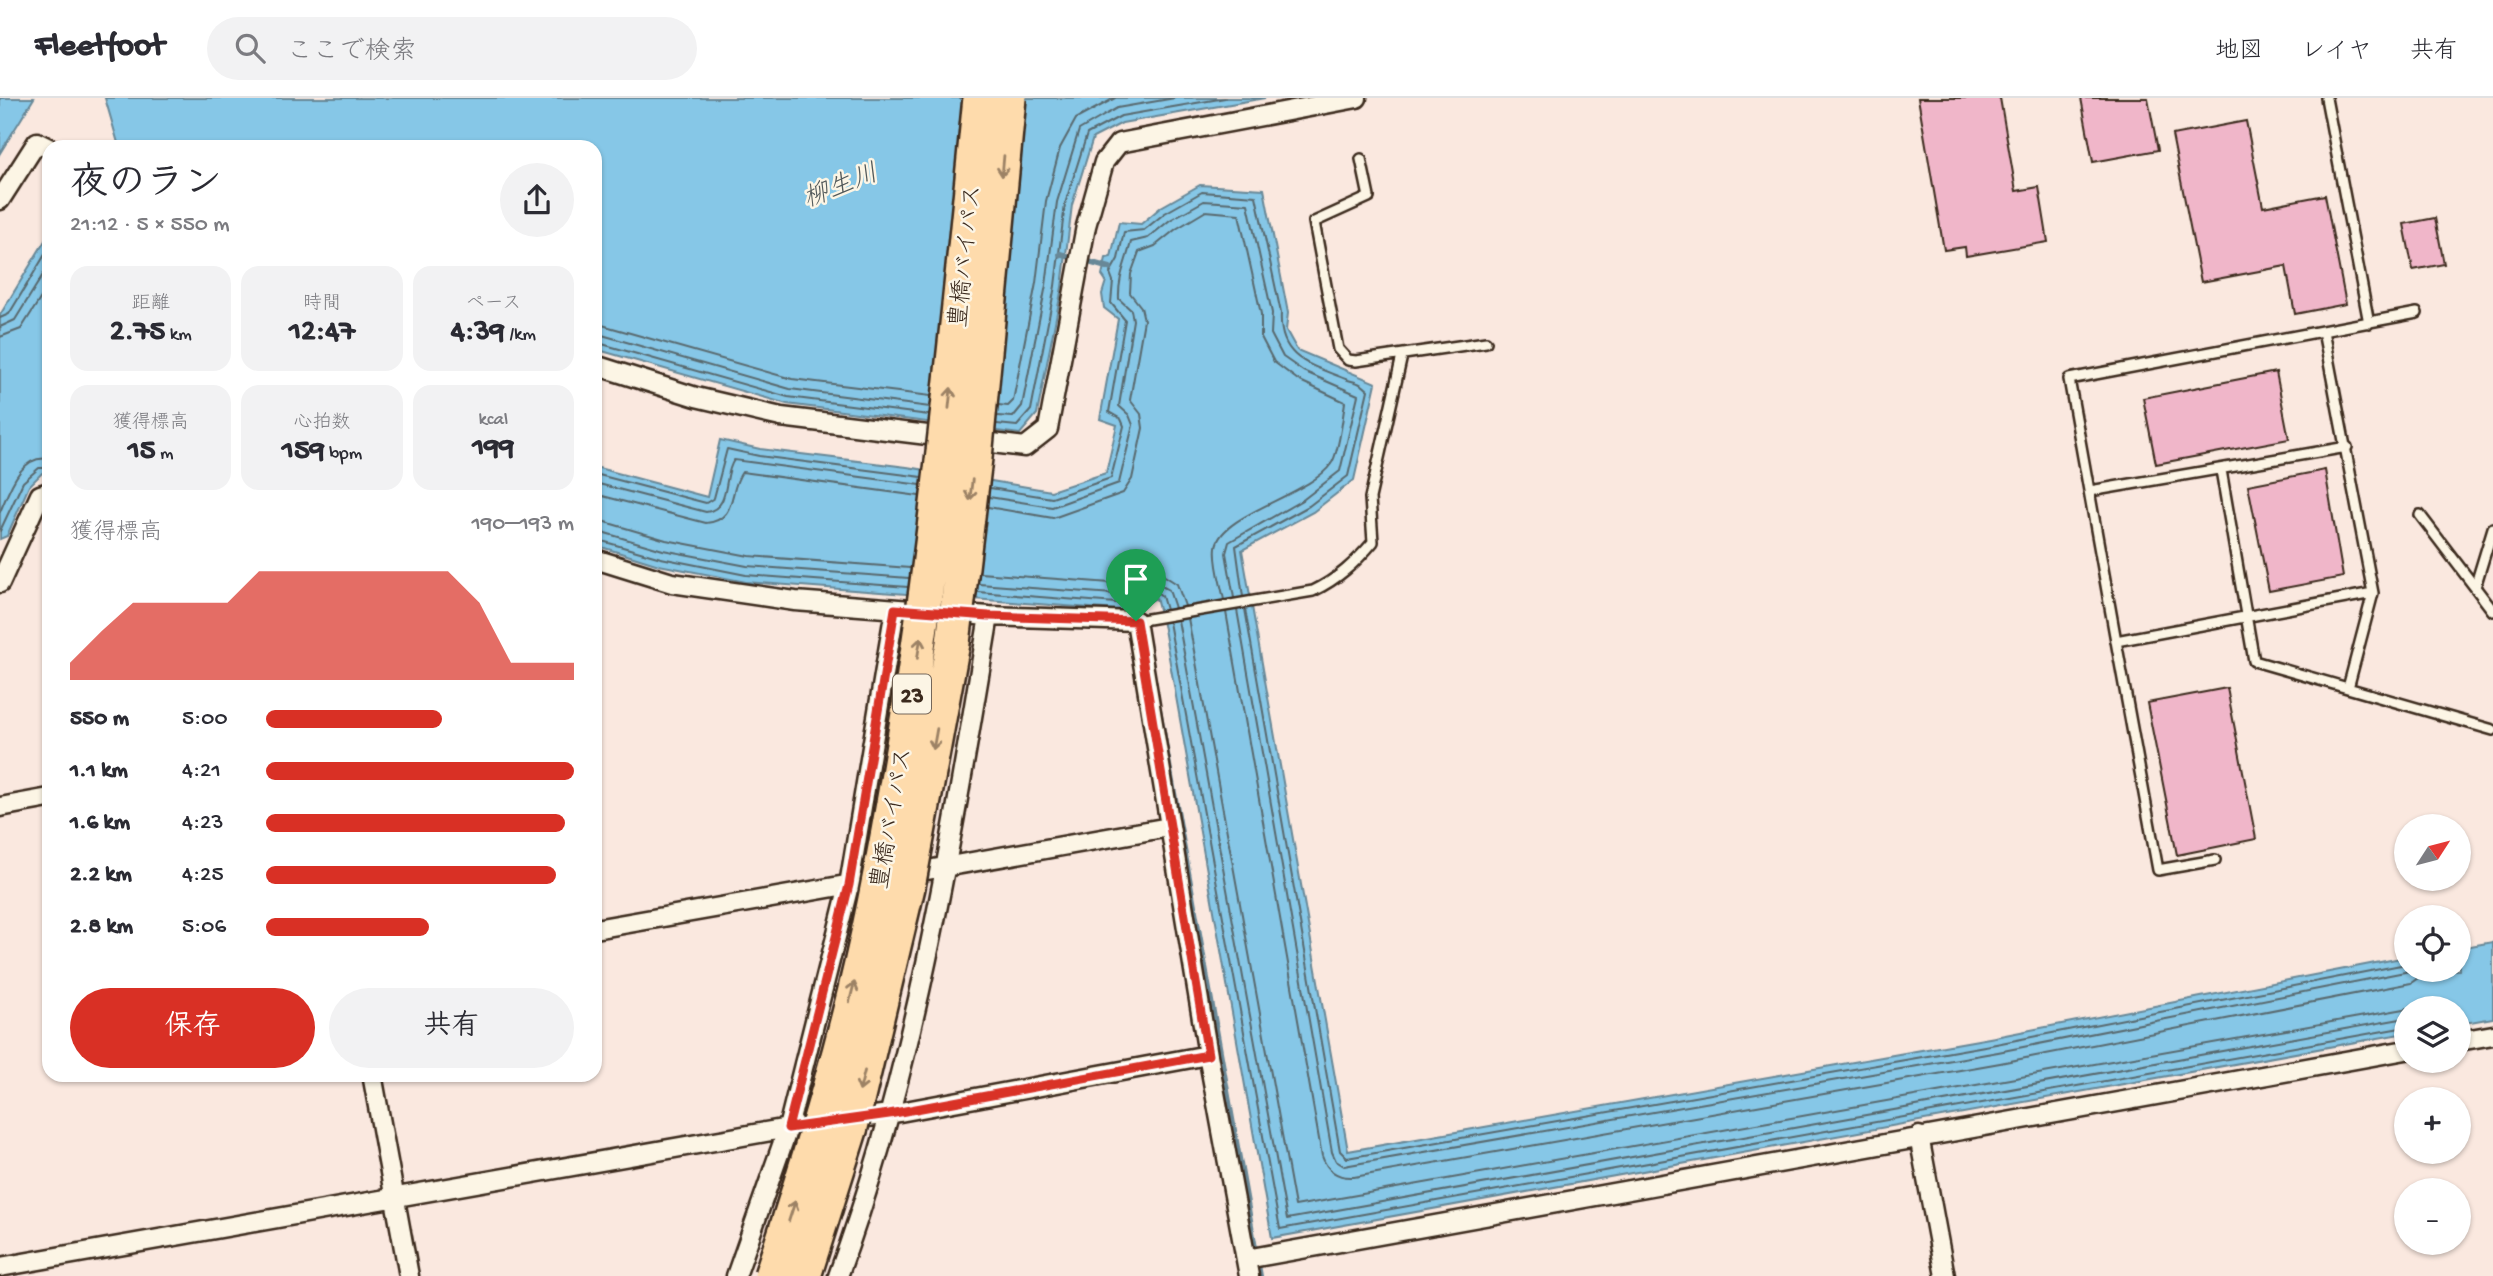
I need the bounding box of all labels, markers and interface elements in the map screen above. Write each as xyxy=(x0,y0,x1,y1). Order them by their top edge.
search box xyxy=(207,17,697,80)
text: Fleetfoot xyxy=(35,29,165,67)
icon: search xyxy=(231,29,269,67)
text: ここで検索 xyxy=(287,38,417,69)
text: 地図 xyxy=(2215,38,2263,67)
text: レイヤ xyxy=(2301,38,2372,67)
text: 共有 xyxy=(2410,38,2458,67)
one-way arrow xyxy=(996,154,1009,177)
water label: 柳生川 xyxy=(799,159,884,217)
button: share xyxy=(500,163,574,237)
text: 夜のラン xyxy=(70,164,222,208)
street label: 豊橋バイパス xyxy=(945,183,989,329)
text: 21:12 · 5 × 550 m xyxy=(70,212,230,239)
text: 距離 xyxy=(132,293,170,316)
text: 時間 xyxy=(303,293,341,316)
text: ペース xyxy=(465,293,521,316)
text: 2.75 xyxy=(110,316,165,351)
text: 12:47 xyxy=(289,316,355,351)
text: 4:39 xyxy=(451,316,505,351)
text: km xyxy=(165,324,192,347)
text: /km xyxy=(505,324,536,347)
one-way arrow xyxy=(944,387,957,410)
text: kcal xyxy=(478,409,508,432)
text: 獲得標高 xyxy=(113,412,189,435)
text: 心拍数 xyxy=(293,412,351,435)
text: 199 xyxy=(472,432,514,467)
text: 15 xyxy=(128,435,156,470)
text: 159 xyxy=(282,435,325,470)
text: m xyxy=(156,443,174,466)
text: bpm xyxy=(325,443,362,466)
one-way arrow xyxy=(964,478,977,501)
text: 190–193 m xyxy=(472,511,574,538)
text: 獲得標高 xyxy=(70,520,162,547)
pin xyxy=(1106,549,1166,621)
icon: arrive xyxy=(1117,560,1155,598)
one-way arrow xyxy=(913,638,926,660)
road number: 23 xyxy=(893,674,931,714)
text: 550 m xyxy=(70,706,129,733)
text: 5:00 xyxy=(182,706,227,733)
one-way arrow xyxy=(928,727,941,750)
street label: 豊橋バイパス xyxy=(866,745,920,892)
text: 1.1 km xyxy=(70,758,128,785)
text: 4:21 xyxy=(182,758,221,785)
text: 1.6 km xyxy=(70,810,130,837)
text: 4:23 xyxy=(182,810,223,837)
north arrow xyxy=(2394,814,2471,891)
map controls xyxy=(2394,814,2471,1255)
text: 2.2 km xyxy=(70,862,132,889)
text: 4:25 xyxy=(182,862,223,889)
button: locate xyxy=(2394,905,2471,982)
text: 2.8 km xyxy=(70,914,133,941)
text: 5:06 xyxy=(182,914,226,941)
one-way arrow xyxy=(846,981,860,1004)
button: 保存 xyxy=(70,988,315,1068)
button: 共有 xyxy=(329,988,574,1068)
button: layers xyxy=(2394,996,2471,1073)
one-way arrow xyxy=(854,1069,868,1092)
button: + xyxy=(2394,1087,2471,1164)
button: − xyxy=(2394,1178,2471,1255)
one-way arrow xyxy=(787,1200,800,1222)

